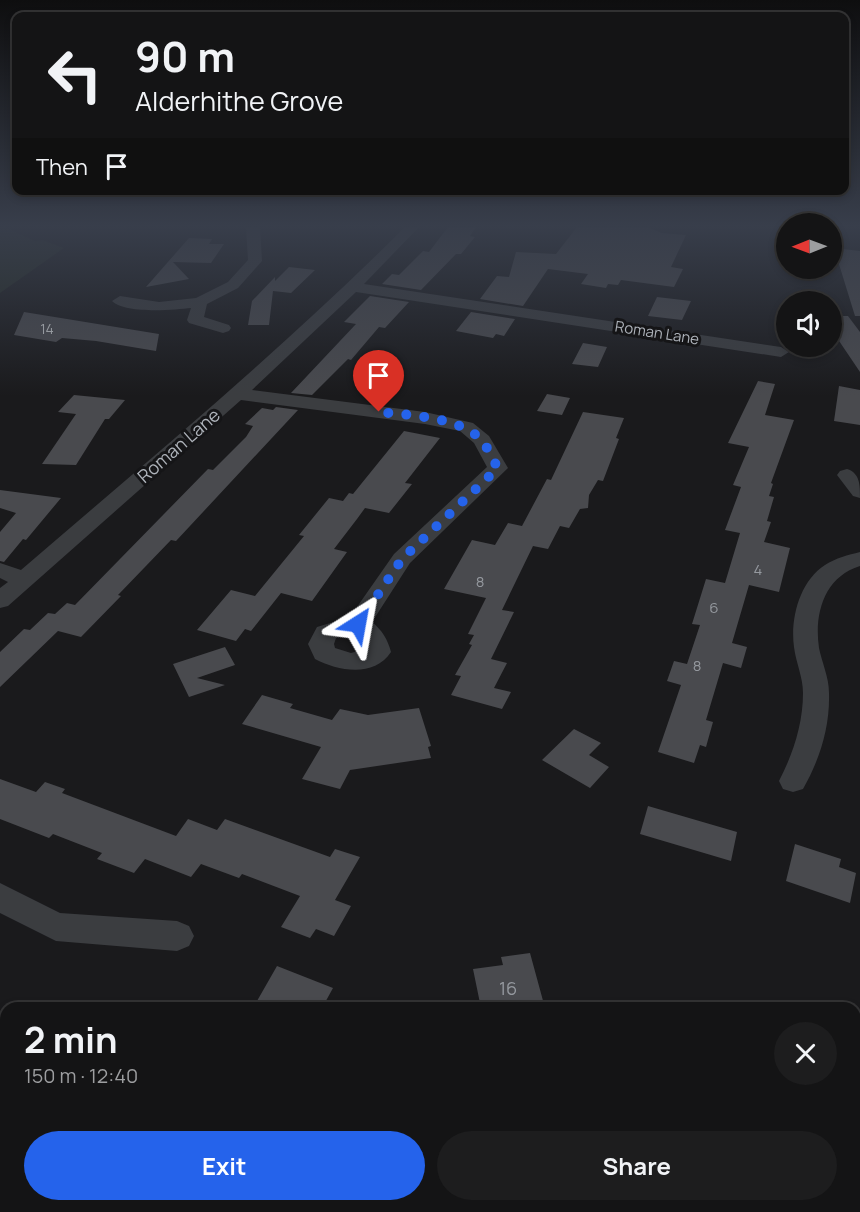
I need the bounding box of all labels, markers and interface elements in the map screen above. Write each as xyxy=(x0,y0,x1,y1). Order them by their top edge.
text: 90 m xyxy=(135,27,235,85)
icon: left xyxy=(36,36,114,114)
text: Alderhithe Grove xyxy=(135,82,343,119)
icon: arrive xyxy=(100,150,133,183)
text: Then xyxy=(36,152,88,182)
north arrow xyxy=(776,213,842,279)
map controls xyxy=(776,213,842,357)
button: sound xyxy=(776,291,842,357)
street label: Roman Lane xyxy=(613,315,701,350)
house number: 14 xyxy=(40,319,54,338)
pin xyxy=(353,350,404,412)
icon: arrive xyxy=(362,359,395,392)
street label: Roman Lane xyxy=(132,403,225,488)
house number: 4 xyxy=(754,559,763,580)
house number: 8 xyxy=(476,571,484,592)
position arrow xyxy=(326,592,390,656)
house number: 6 xyxy=(709,597,719,618)
house number: 8 xyxy=(693,655,701,676)
house number: 16 xyxy=(499,976,517,1000)
text: 2 min xyxy=(24,1015,118,1064)
button: close xyxy=(774,1022,837,1085)
text: 150 m · 12:40 xyxy=(24,1062,138,1089)
button: Exit xyxy=(24,1131,425,1200)
button: Share xyxy=(437,1131,837,1200)

